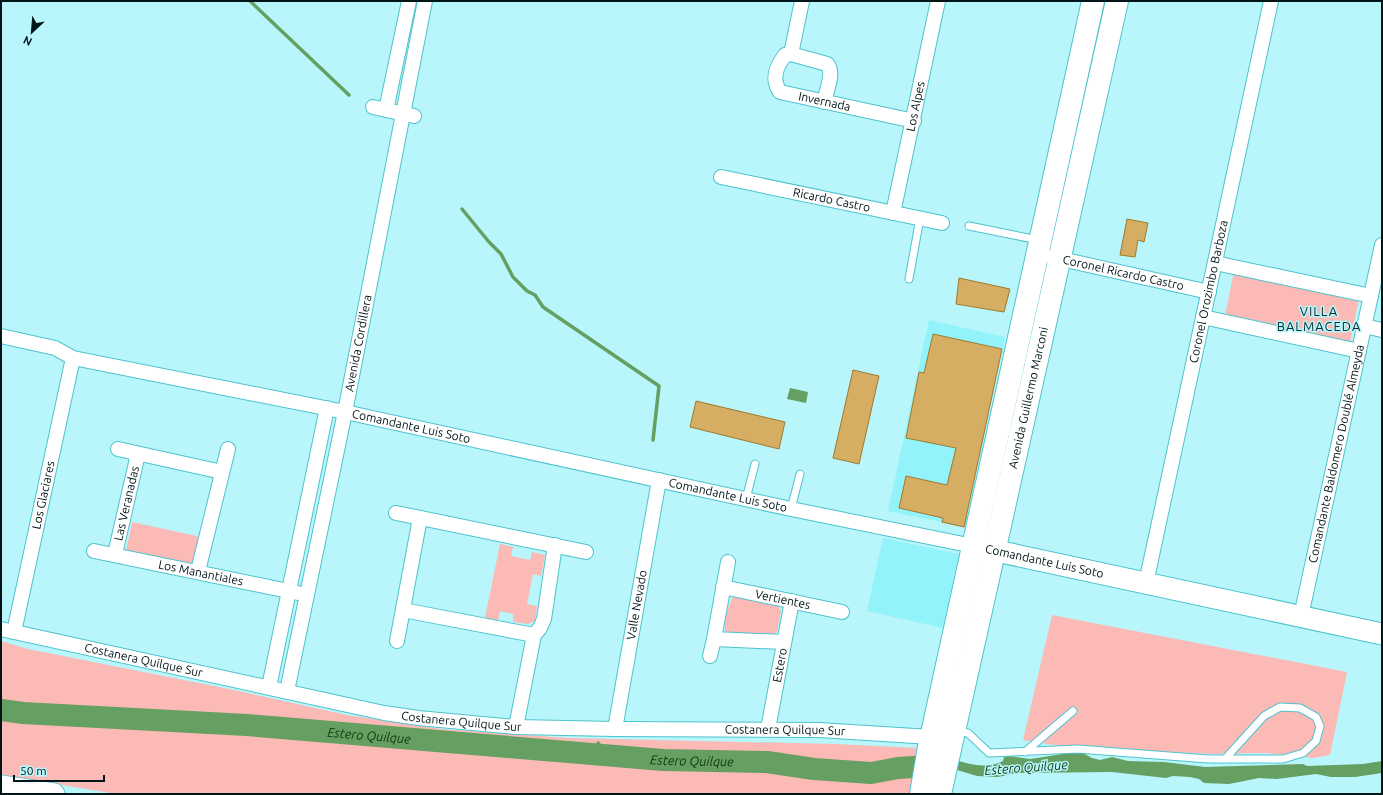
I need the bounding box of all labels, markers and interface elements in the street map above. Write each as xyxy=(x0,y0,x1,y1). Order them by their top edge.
north arrow xyxy=(12,12,52,52)
text: N xyxy=(21,34,34,48)
street label: Los Alpes xyxy=(903,80,927,133)
street label: Invernada xyxy=(797,89,852,113)
street label: Ricardo Castro xyxy=(792,185,872,214)
street label: Coronel Orozimbo Barboza xyxy=(1186,219,1230,364)
street label: Coronel Ricardo Castro xyxy=(1061,253,1185,292)
street label: Avenida Cordillera xyxy=(342,294,374,393)
district label: VILLA BALMACEDA xyxy=(1277,304,1361,333)
street label: Avenida Guillermo Marconi xyxy=(1006,326,1050,470)
street label: Comandante Baldomero Doublé Almeyda xyxy=(1306,343,1366,564)
street label: Comandante Luis Soto xyxy=(351,407,472,445)
street label: Los Glaciares xyxy=(29,460,57,530)
street label: Las Veranadas xyxy=(111,465,141,542)
street label: Comandante Luis Soto xyxy=(668,476,788,514)
street label: Comandante Luis Soto xyxy=(984,542,1105,580)
street label: Los Manantiales xyxy=(157,557,244,588)
street label: Valle Nevado xyxy=(624,569,649,641)
street label: Vertientes xyxy=(754,587,812,611)
street label: Costanera Quilque Sur xyxy=(83,641,204,679)
street label: Estero xyxy=(770,647,789,683)
street label: Costanera Quilque Sur xyxy=(401,709,522,733)
street label: Costanera Quilque Sur xyxy=(725,723,846,738)
water label: Estero Quilque xyxy=(327,725,412,746)
water label: Estero Quilque xyxy=(650,752,734,769)
scale bar xyxy=(14,757,104,783)
water label: Estero Quilque xyxy=(984,757,1069,778)
text: 50 m xyxy=(20,764,47,777)

